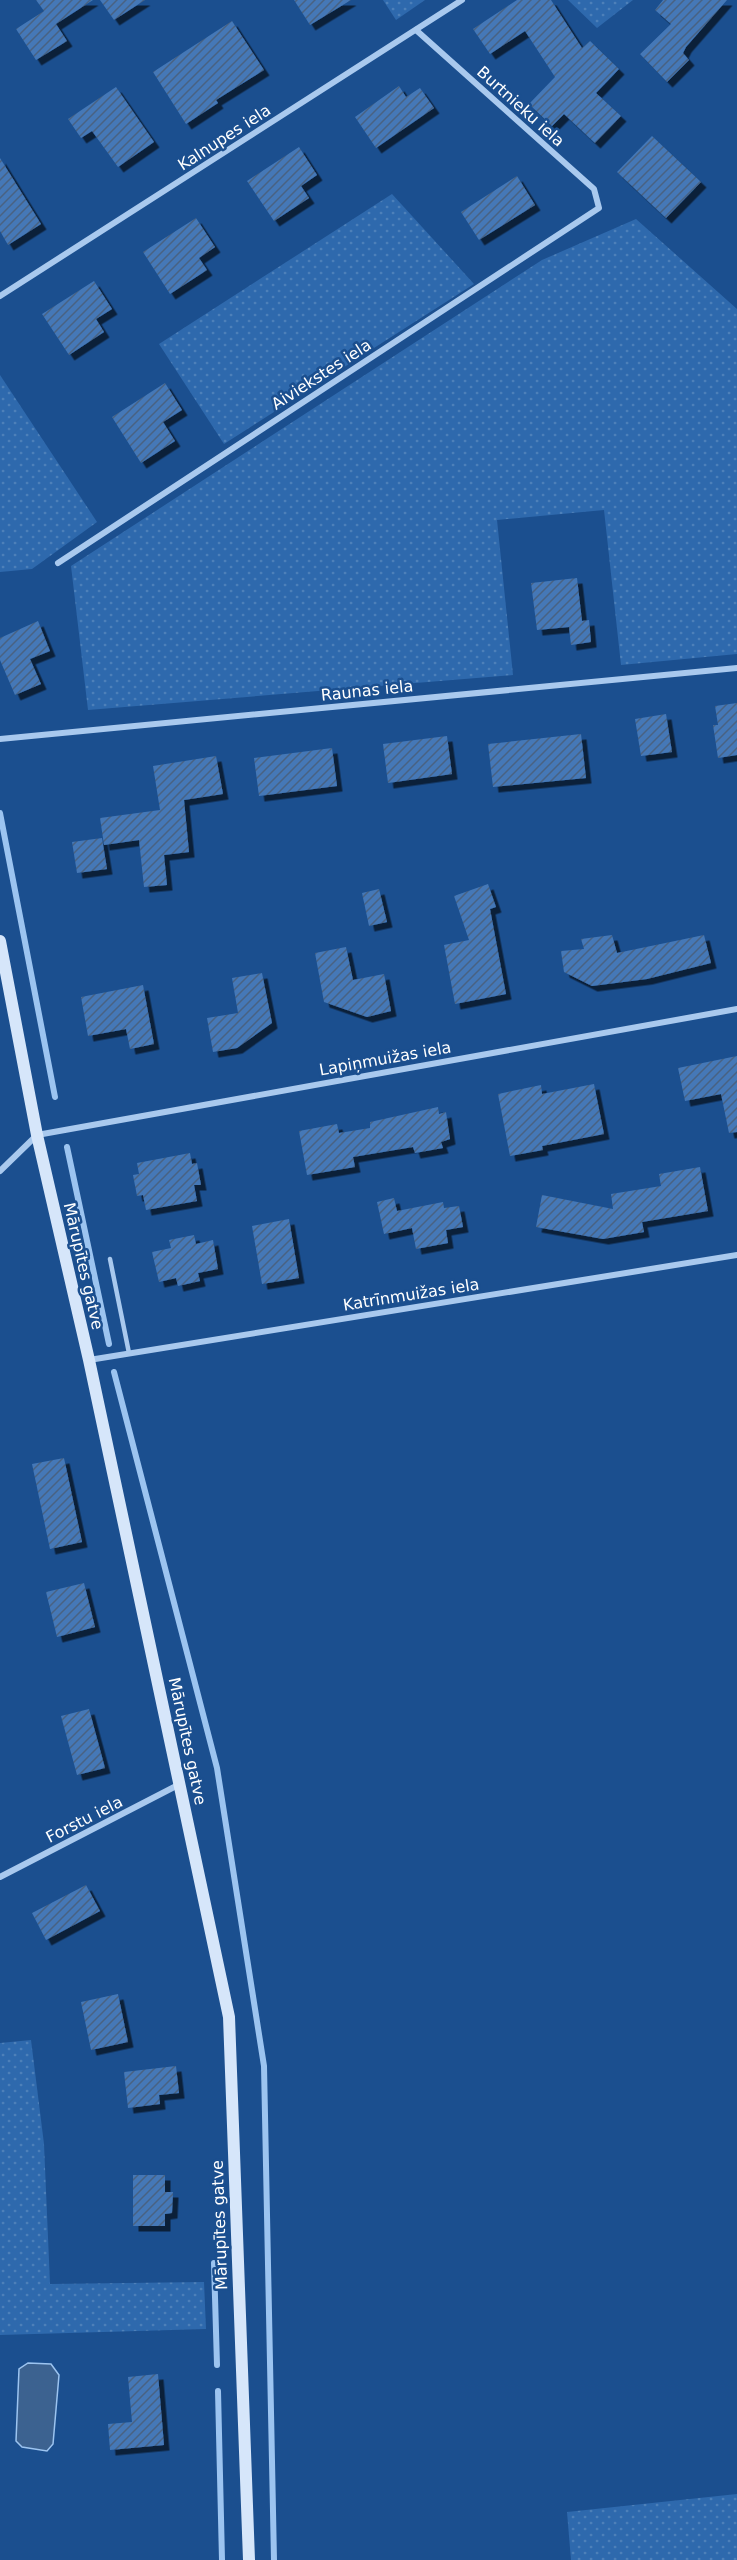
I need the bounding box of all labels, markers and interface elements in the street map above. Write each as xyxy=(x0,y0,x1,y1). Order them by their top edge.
street label: Burtnieku iela xyxy=(473,62,568,151)
street label: Kalnupes iela xyxy=(174,100,274,174)
street label: Aiviekstes iela xyxy=(268,335,375,414)
street label: Raunas iela xyxy=(320,676,414,705)
street label: Lapiņmuižas iela xyxy=(318,1038,453,1079)
street label: Mārupītes gatve xyxy=(60,1201,107,1332)
street label: Katrīnmuižas iela xyxy=(342,1274,481,1315)
street label: Mārupītes gatve xyxy=(165,1676,210,1807)
street label: Forstu iela xyxy=(43,1792,126,1847)
street label: Mārupītes gatve xyxy=(208,2160,231,2290)

